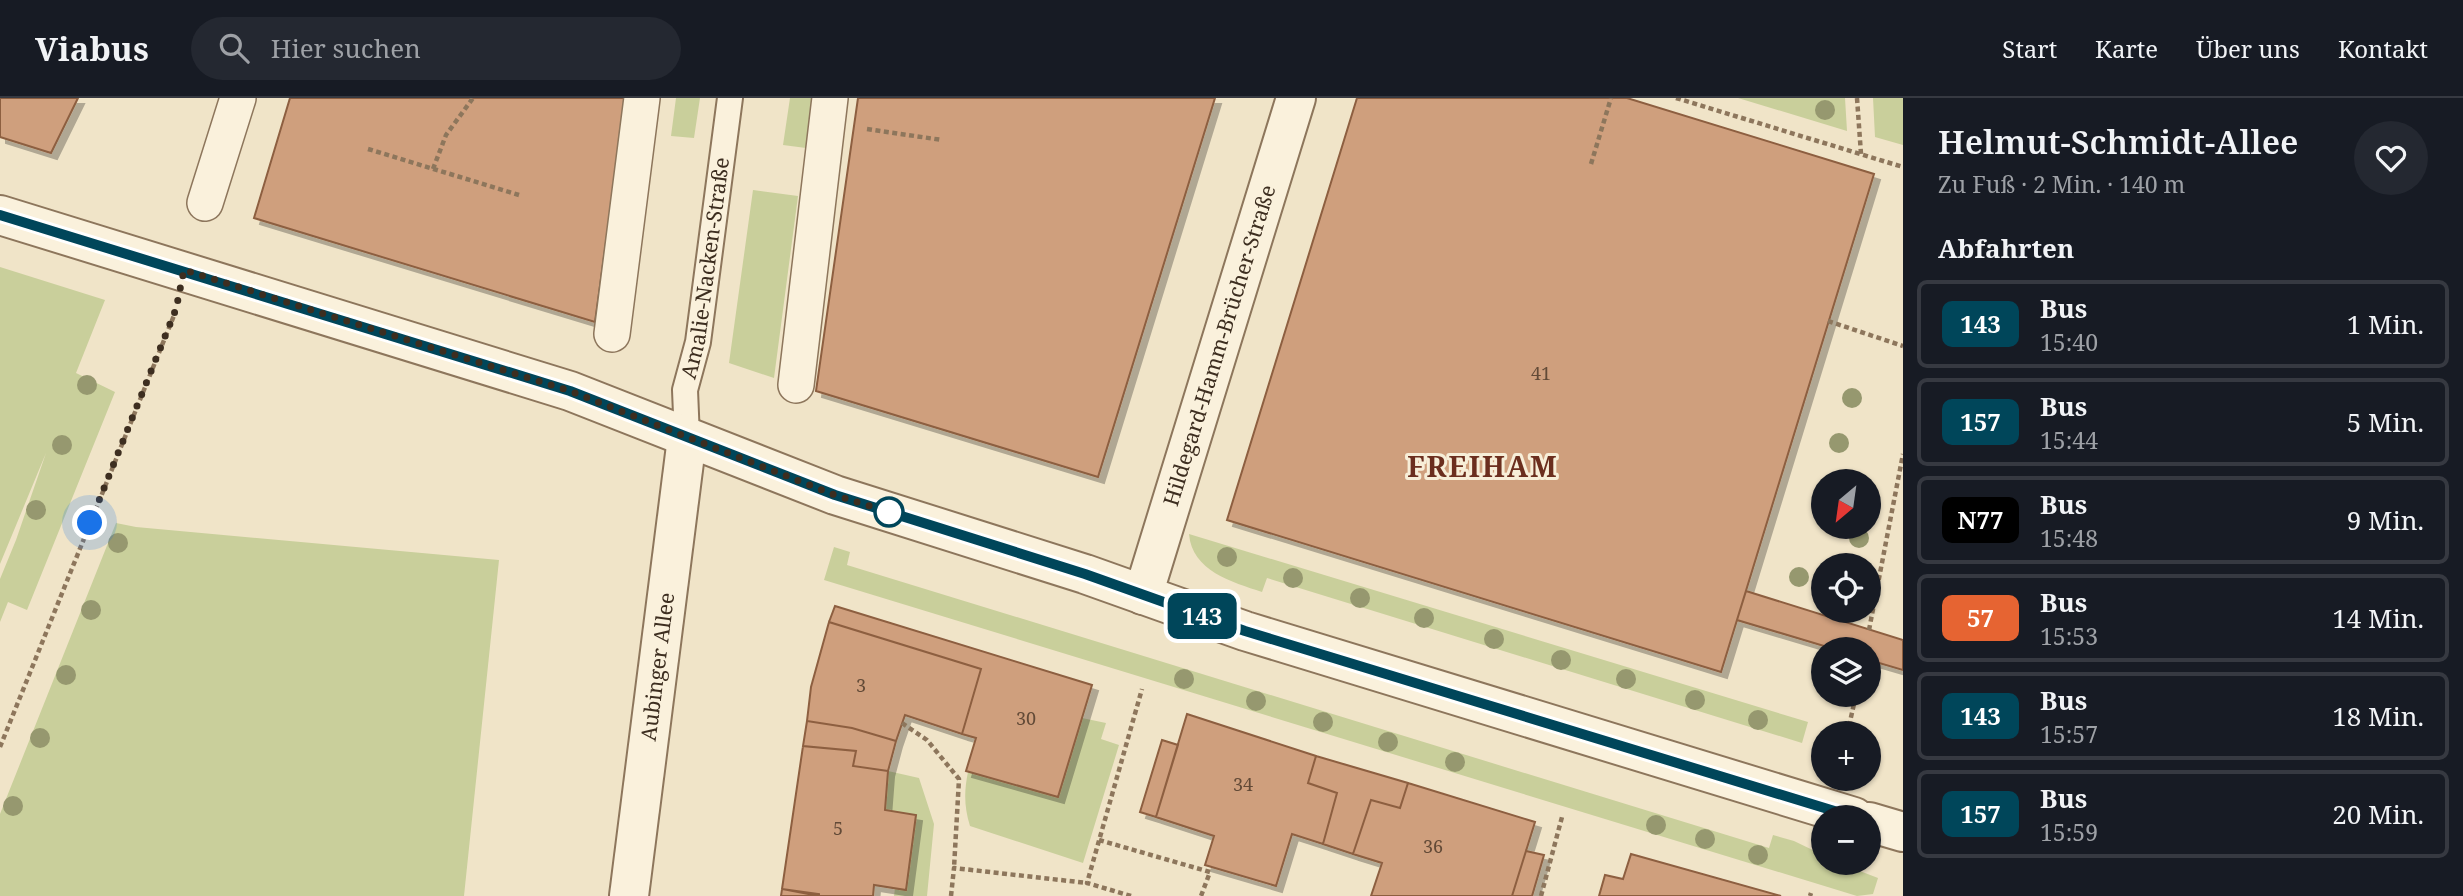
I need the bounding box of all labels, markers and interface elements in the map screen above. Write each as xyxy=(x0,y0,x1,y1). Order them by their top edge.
search box xyxy=(191,17,681,80)
text: Viabus xyxy=(35,26,149,71)
icon: search xyxy=(215,29,253,67)
text: Hier suchen xyxy=(271,30,421,66)
text: Start xyxy=(2002,32,2057,65)
text: Karte xyxy=(2095,32,2158,65)
text: Über uns xyxy=(2196,32,2300,65)
text: Kontakt xyxy=(2338,32,2428,65)
text: Helmut-Schmidt-Allee xyxy=(1938,119,2299,164)
button: heart xyxy=(2354,121,2428,195)
street label: Amalie-Nacken-Straße xyxy=(674,155,735,382)
text: Zu Fuß · 2 Min. · 140 m xyxy=(1938,168,2185,200)
street label: Hildegard-Hamm-Brücher-Straße xyxy=(1156,181,1281,509)
text: Abfahrten xyxy=(1938,230,2074,266)
text: Bus xyxy=(2040,290,2087,326)
text: 1 Min. xyxy=(2347,306,2424,342)
text: 143 xyxy=(1960,307,2001,340)
text: 15:40 xyxy=(2040,326,2098,358)
house number: 41 xyxy=(1531,361,1551,385)
text: Bus xyxy=(2040,388,2087,424)
text: 5 Min. xyxy=(2347,404,2424,440)
text: 157 xyxy=(1960,405,2001,438)
text: 15:44 xyxy=(2040,424,2098,456)
district label: FREIHAM xyxy=(1407,447,1559,485)
north arrow xyxy=(1811,469,1881,539)
map controls xyxy=(1811,469,1881,875)
text: Bus xyxy=(2040,486,2087,522)
unlabelled marker xyxy=(874,497,904,527)
text: 9 Min. xyxy=(2347,502,2424,538)
text: N77 xyxy=(1957,503,2004,536)
your location xyxy=(72,505,107,540)
text: 15:48 xyxy=(2040,522,2098,554)
button: locate xyxy=(1811,553,1881,623)
text: Bus xyxy=(2040,584,2087,620)
street label: Aubinger Allee xyxy=(634,591,680,742)
line badge: 143 xyxy=(1162,593,1242,639)
text: 143 xyxy=(1182,599,1222,632)
text: 14 Min. xyxy=(2332,600,2424,636)
text: 57 xyxy=(1967,601,1994,634)
text: 15:53 xyxy=(2040,620,2098,652)
button: layers xyxy=(1811,637,1881,707)
house number: 3 xyxy=(856,673,866,697)
text: Bus xyxy=(2040,682,2087,718)
text: 18 Min. xyxy=(2332,698,2424,734)
text: 143 xyxy=(1960,699,2001,732)
house number: 30 xyxy=(1016,706,1036,730)
text: 15:57 xyxy=(2040,718,2098,750)
button: + xyxy=(1811,721,1881,791)
house number: 34 xyxy=(1233,772,1253,796)
text: Bus xyxy=(2040,780,2087,816)
text: 20 Min. xyxy=(2332,796,2424,832)
text: 157 xyxy=(1960,797,2001,830)
button: − xyxy=(1811,805,1881,875)
house number: 5 xyxy=(833,816,843,840)
text: 15:59 xyxy=(2040,816,2098,848)
house number: 36 xyxy=(1423,834,1443,858)

